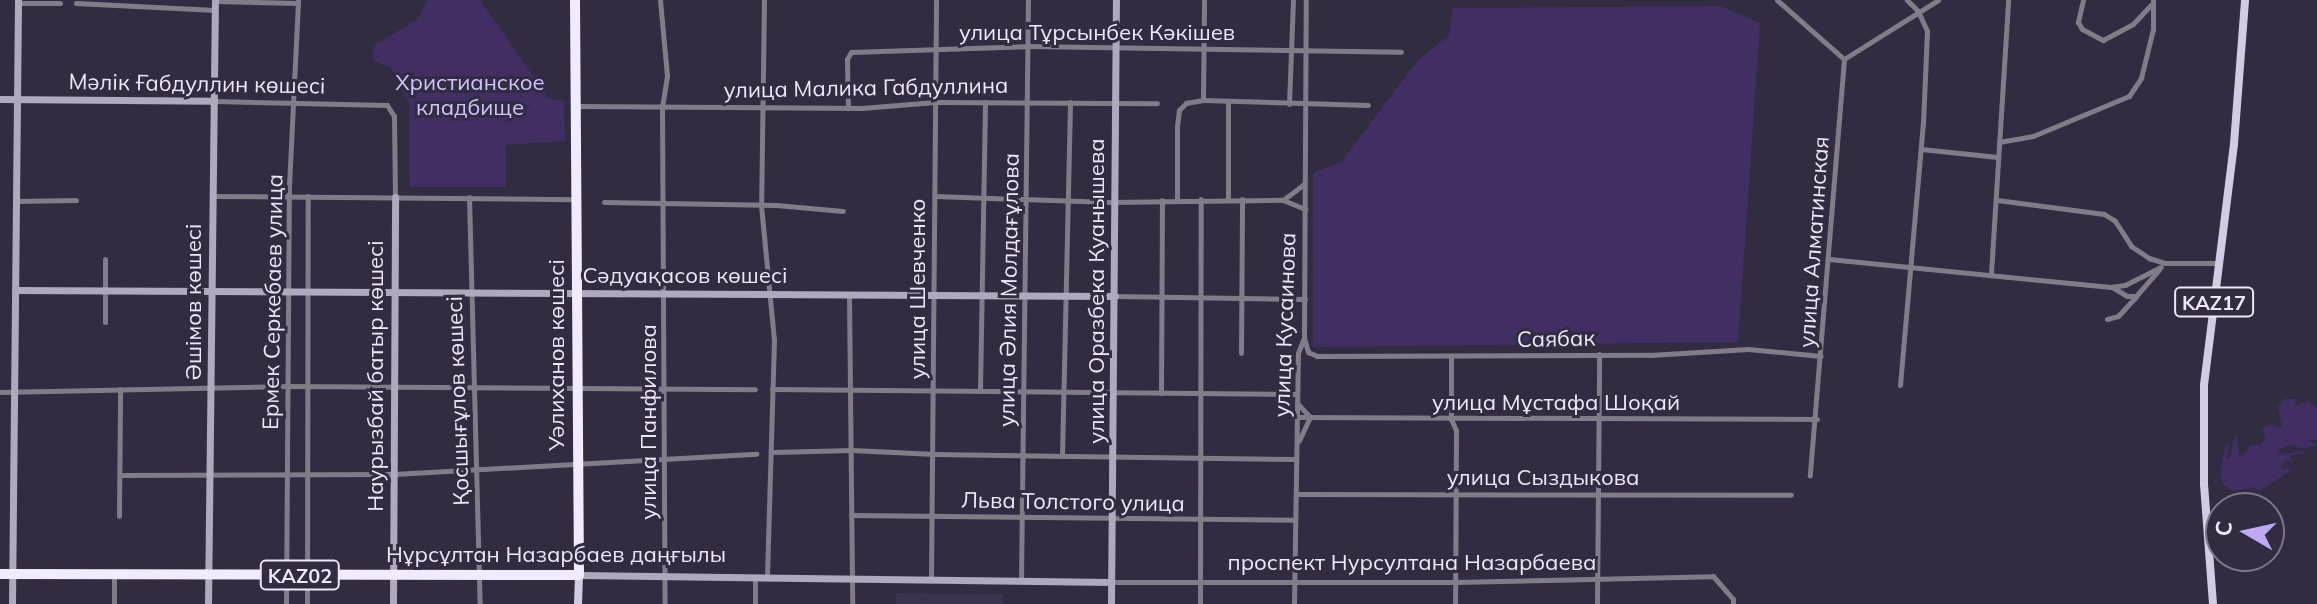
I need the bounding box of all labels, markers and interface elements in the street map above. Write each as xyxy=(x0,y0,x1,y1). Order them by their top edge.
street label: улица Тұрсынбек Кәкішев xyxy=(959,20,1235,46)
street label: Мәлік Ғабдуллин көшесі xyxy=(68,69,326,99)
park label: Христианское кладбище xyxy=(395,69,545,120)
street label: улица Малика Габдуллина xyxy=(723,72,1009,104)
street label: улица Алматинская xyxy=(1793,135,1835,349)
street label: улица Оразбека Куанышева xyxy=(1084,138,1110,444)
street label: улица Әлия Молдағұлова xyxy=(993,153,1025,427)
street label: Ермек Серкебаев улица xyxy=(258,174,288,430)
street label: улица Шевченко xyxy=(905,199,931,379)
street label: Әшімов көшесі xyxy=(181,224,207,380)
street label: улица Кусаинова xyxy=(1269,232,1301,418)
street label: Наурызбай батыр көшесі xyxy=(363,240,389,512)
street label: Уәлиханов көшесі xyxy=(544,259,570,451)
street label: Сәдуақасов көшесі xyxy=(583,263,787,289)
road number: KAZ17 xyxy=(2174,286,2254,318)
street label: Қосшығұлов көшесі xyxy=(441,296,475,506)
street label: улица Панфилова xyxy=(636,324,662,520)
street label: Саябак xyxy=(1517,325,1595,353)
street label: улица Мұстафа Шоқай xyxy=(1432,390,1680,416)
street label: улица Сыздыкова xyxy=(1447,465,1639,491)
street label: Льва Толстого улица xyxy=(961,487,1185,517)
north arrow xyxy=(2205,492,2285,572)
text: С xyxy=(2208,519,2238,538)
street label: Нұрсұлтан Назарбаев даңғылы xyxy=(386,542,726,568)
street label: проспект Нурсултана Назарбаева xyxy=(1228,550,1596,576)
road number: KАZ02 xyxy=(258,559,342,591)

